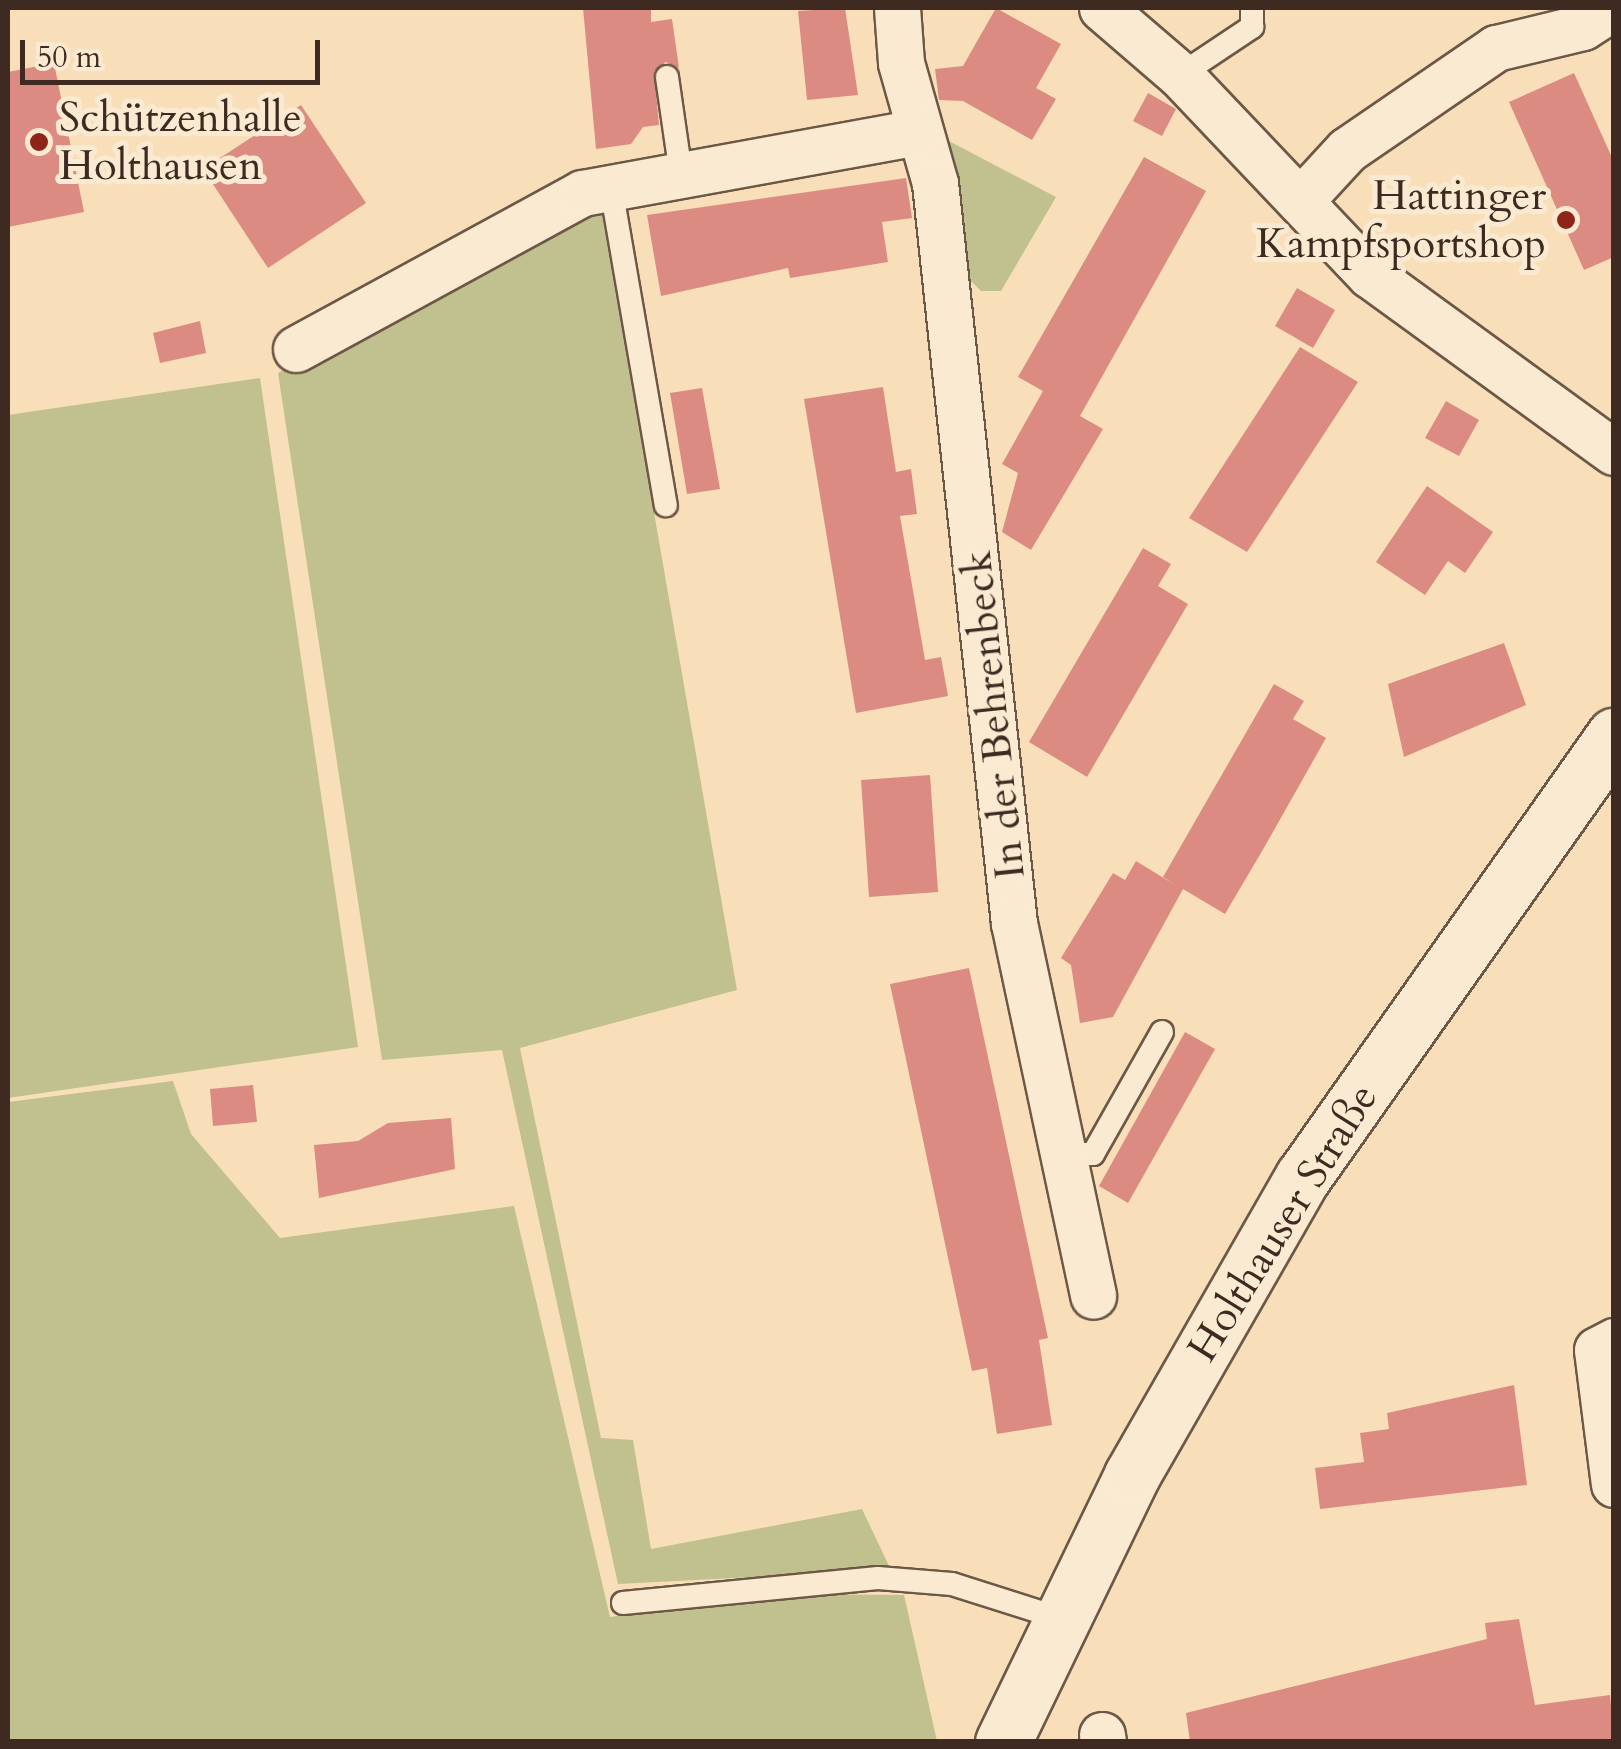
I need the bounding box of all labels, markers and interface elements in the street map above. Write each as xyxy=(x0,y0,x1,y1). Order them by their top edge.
scale bar xyxy=(25,20,325,82)
text: 50 m xyxy=(37,37,101,78)
place label: Schützenhalle Holthausen xyxy=(59,93,302,192)
marker: Schützenhalle Holthausen xyxy=(28,131,50,153)
place label: Hattinger Kampfsportshop xyxy=(1256,171,1546,270)
marker: Hattinger Kampfsportshop xyxy=(1555,209,1577,231)
street label: In der Behrenbeck xyxy=(952,548,1036,882)
street label: Holthauser Straße xyxy=(1177,1075,1389,1371)

